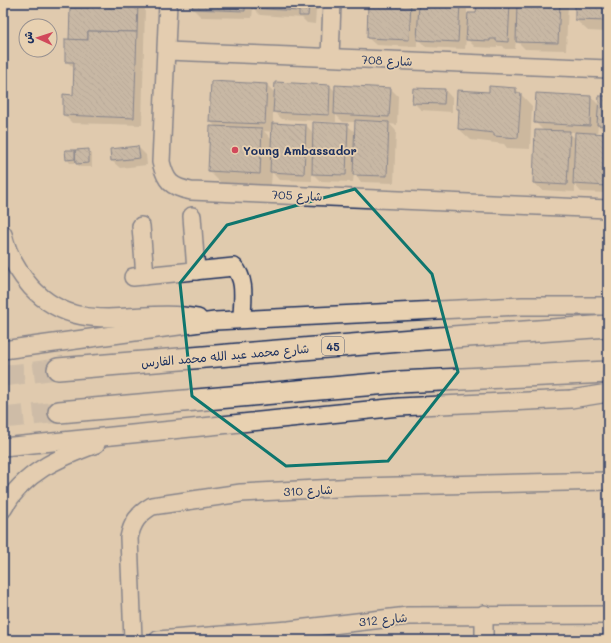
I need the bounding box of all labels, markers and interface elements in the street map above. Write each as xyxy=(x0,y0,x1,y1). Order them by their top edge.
north arrow xyxy=(18,18,58,58)
text: ش xyxy=(20,31,35,44)
street label: شارع 708 xyxy=(361,51,413,71)
place label: Young Ambassador xyxy=(243,142,357,158)
marker: Young Ambassador xyxy=(230,145,240,155)
street label: شارع 705 xyxy=(271,186,323,206)
road number: 45 xyxy=(322,337,344,355)
street label: شارع محمد عبد الله محمد الفارس xyxy=(140,340,310,372)
street label: شارع 310 xyxy=(283,481,333,501)
street label: شارع 312 xyxy=(358,608,408,632)

